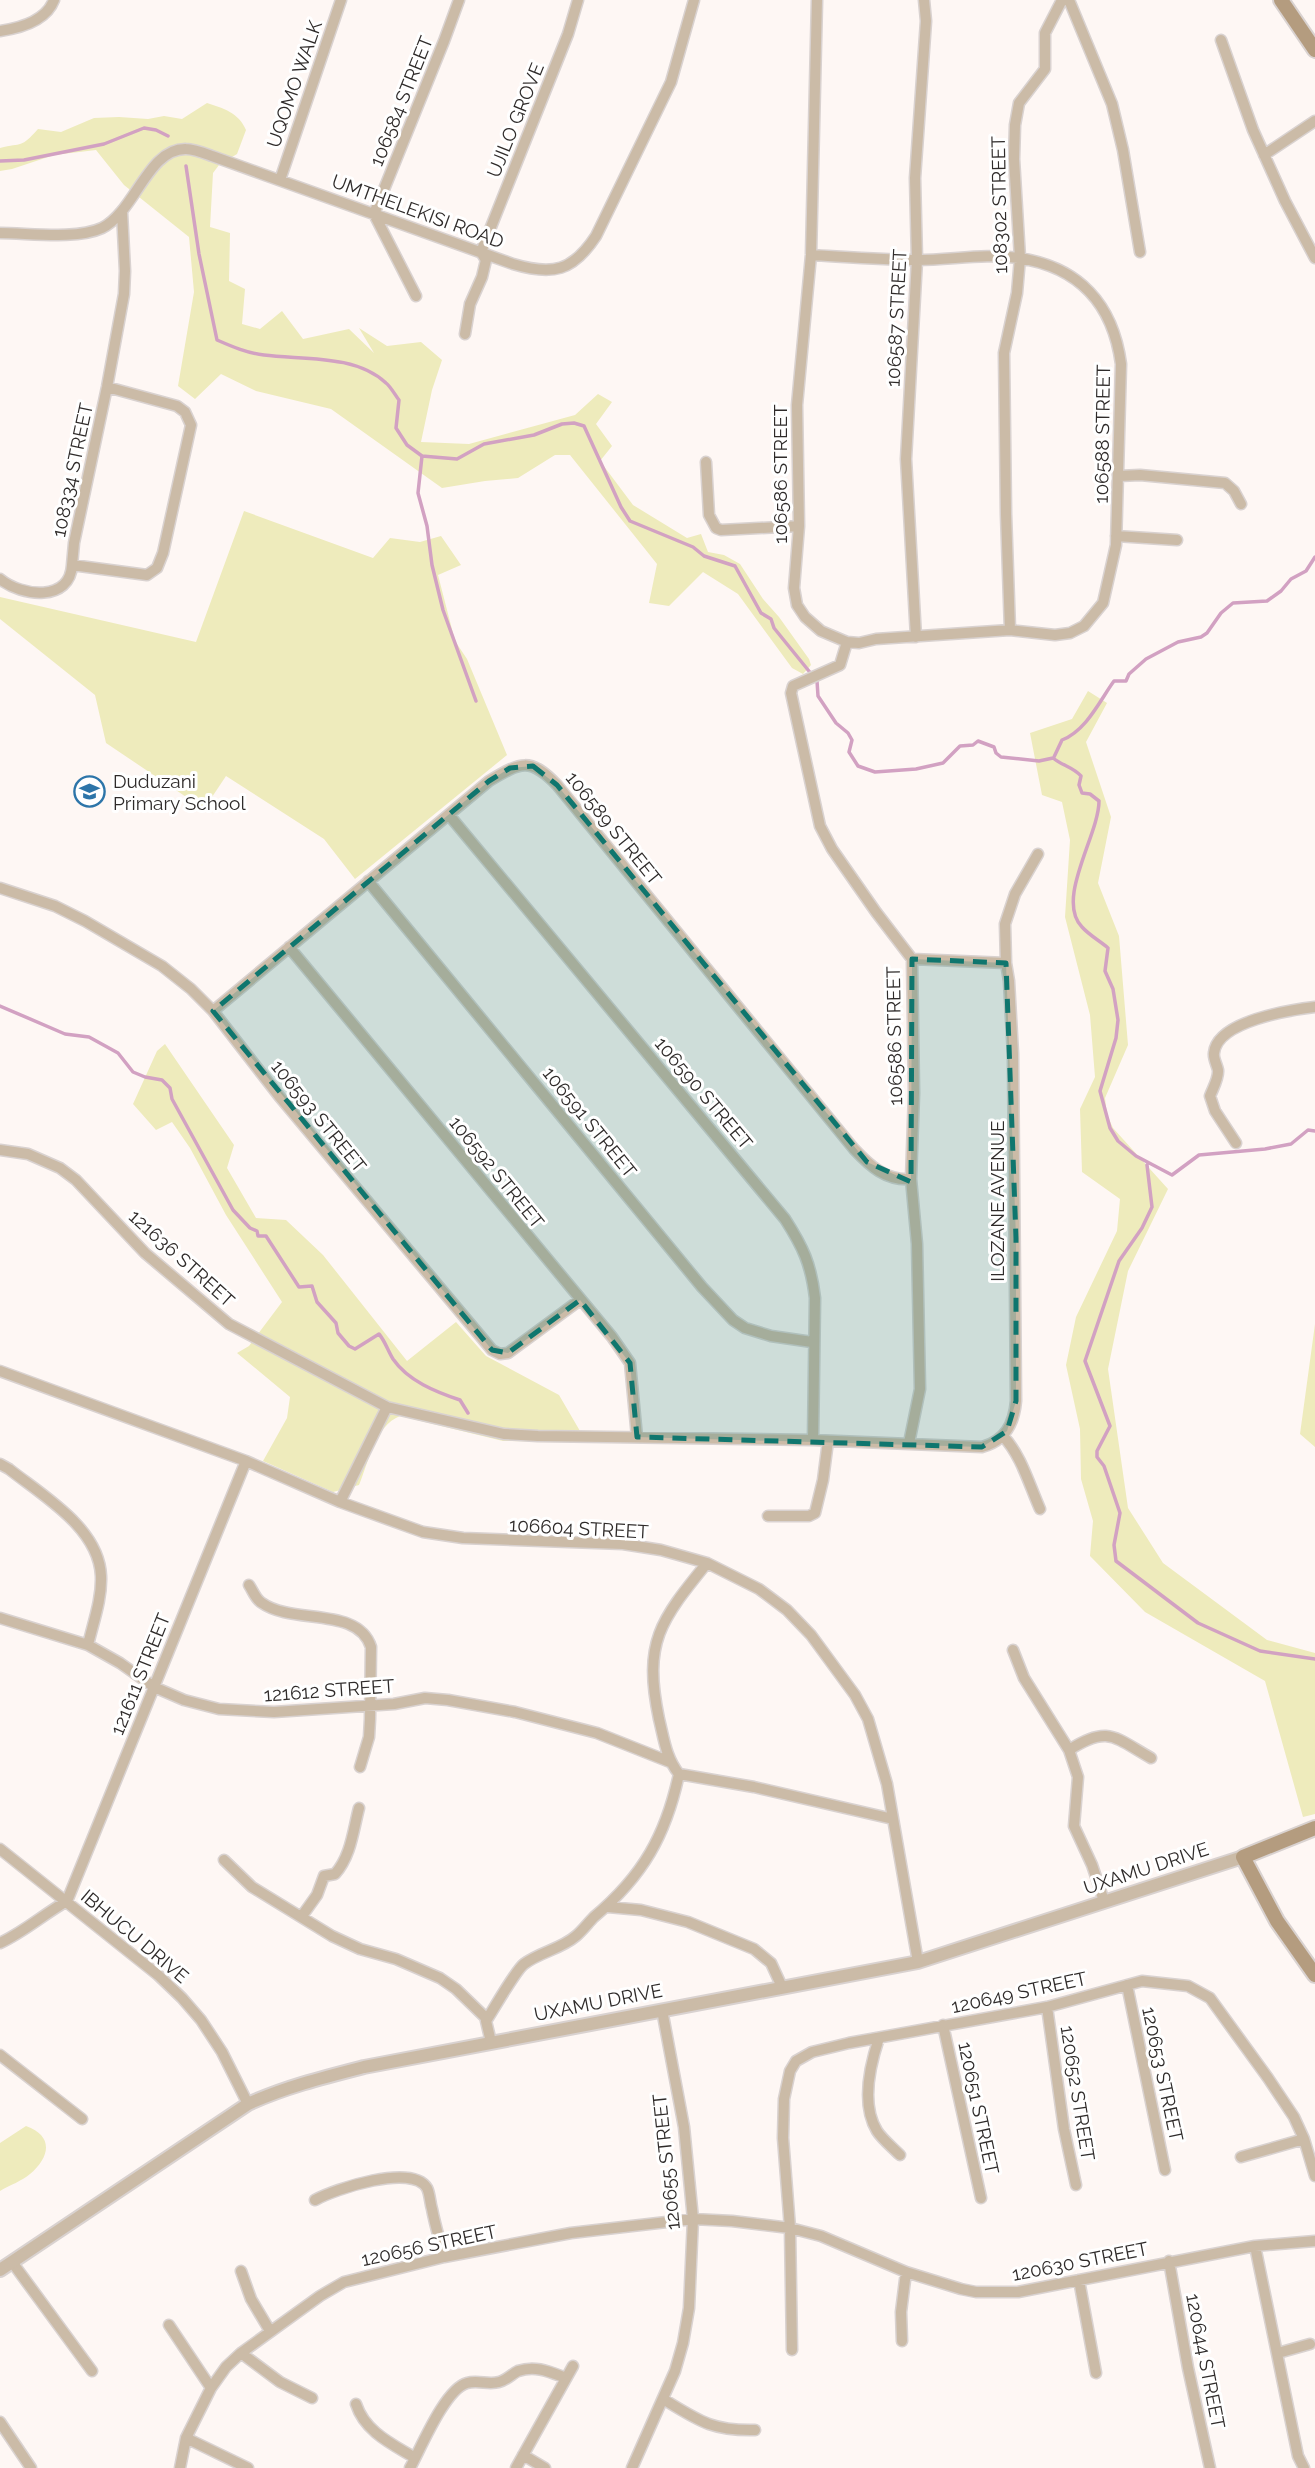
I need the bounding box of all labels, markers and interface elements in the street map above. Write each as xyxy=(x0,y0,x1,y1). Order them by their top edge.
street label: UQOMO WALK xyxy=(262,17,326,150)
street label: 106584 STREET xyxy=(365,32,437,169)
street label: UJILO GROVE xyxy=(482,60,548,180)
street label: 108302 STREET xyxy=(987,136,1011,274)
street label: UMTHELEKISI ROAD xyxy=(329,170,507,252)
street label: 106587 STREET xyxy=(881,248,911,388)
street label: 106588 STREET xyxy=(1090,364,1114,504)
street label: 108334 STREET xyxy=(47,400,97,539)
street label: 106586 STREET xyxy=(769,404,791,544)
street label: 106589 STREET xyxy=(562,767,667,889)
place label: Duduzani Primary School xyxy=(113,770,246,814)
school or university icon: Duduzani Primary School xyxy=(73,775,107,809)
street label: 106586 STREET xyxy=(882,966,906,1106)
street label: 106590 STREET xyxy=(651,1033,757,1154)
street label: 106593 STREET xyxy=(267,1055,371,1177)
street label: 106591 STREET xyxy=(539,1062,642,1182)
street label: 106592 STREET xyxy=(445,1112,549,1233)
street label: ILOZANE AVENUE xyxy=(986,1120,1008,1282)
street label: 121636 STREET xyxy=(125,1205,240,1311)
street label: 106604 STREET xyxy=(509,1513,650,1543)
street label: 121611 STREET xyxy=(106,1610,175,1738)
street label: 121612 STREET xyxy=(263,1674,395,1706)
street label: UXAMU DRIVE xyxy=(1081,1837,1211,1899)
street label: IBHUCU DRIVE xyxy=(77,1885,193,1987)
street label: 120649 STREET xyxy=(949,1967,1089,2017)
street label: UXAMU DRIVE xyxy=(532,1979,664,2025)
street label: 120653 STREET xyxy=(1138,2005,1188,2144)
street label: 120652 STREET xyxy=(1056,2024,1100,2163)
street label: 120651 STREET xyxy=(954,2040,1004,2177)
street label: 120655 STREET xyxy=(648,2092,684,2231)
street label: 120656 STREET xyxy=(359,2220,499,2270)
street label: 120630 STREET xyxy=(1010,2237,1150,2285)
street label: 120644 STREET xyxy=(1182,2292,1230,2431)

